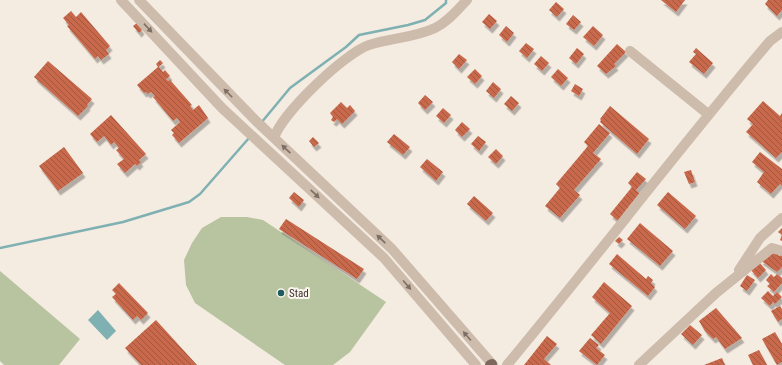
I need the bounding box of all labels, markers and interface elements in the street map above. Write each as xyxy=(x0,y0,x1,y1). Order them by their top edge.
one-way arrow xyxy=(143,23,152,34)
one-way arrow xyxy=(224,88,233,98)
one-way arrow xyxy=(281,144,291,154)
one-way arrow xyxy=(310,189,320,199)
one-way arrow xyxy=(376,234,386,243)
one-way arrow xyxy=(402,281,411,290)
place label: Stad xyxy=(289,287,309,300)
marker: Stad xyxy=(276,288,286,298)
one-way arrow xyxy=(463,330,472,341)

